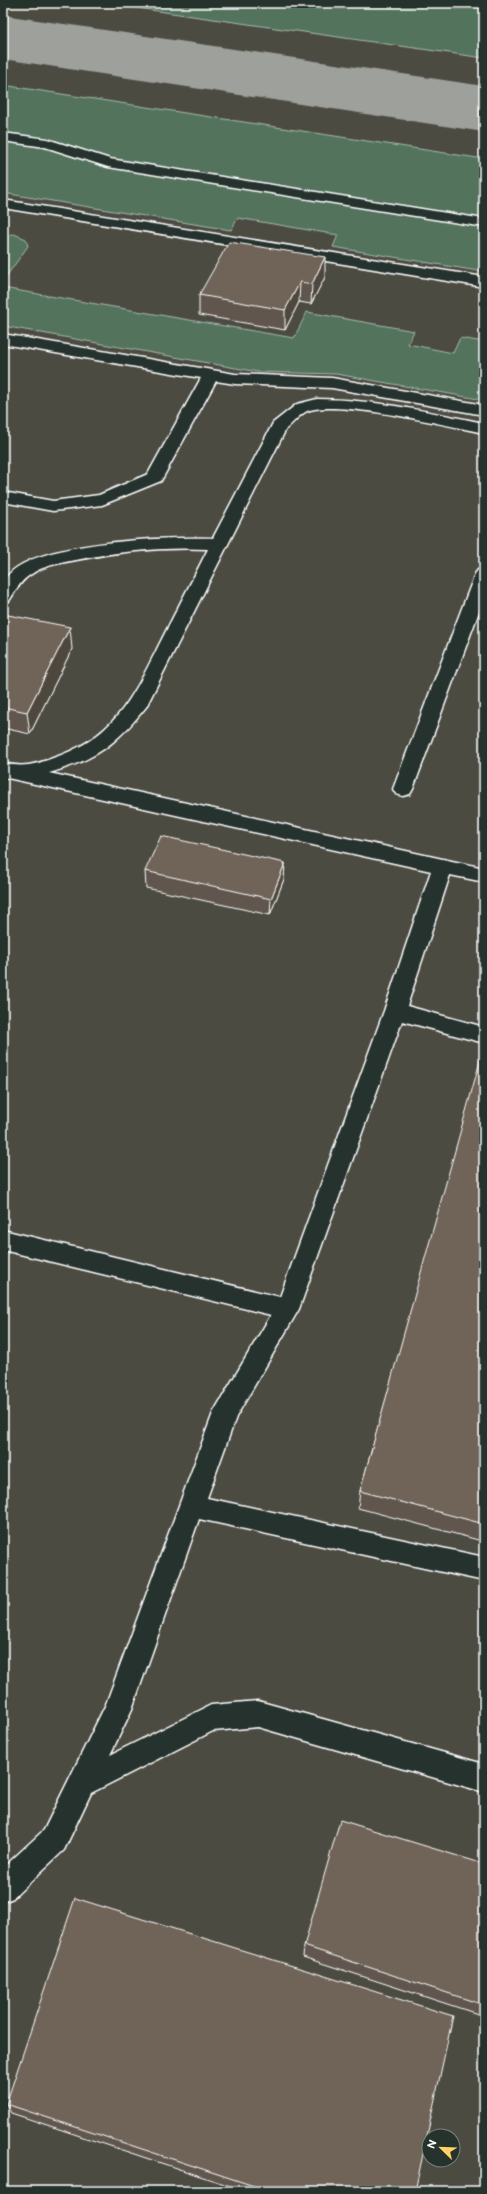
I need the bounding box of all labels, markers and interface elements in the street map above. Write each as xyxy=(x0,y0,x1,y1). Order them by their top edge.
north arrow xyxy=(421,2128,461,2168)
text: N xyxy=(425,2138,440,2151)

